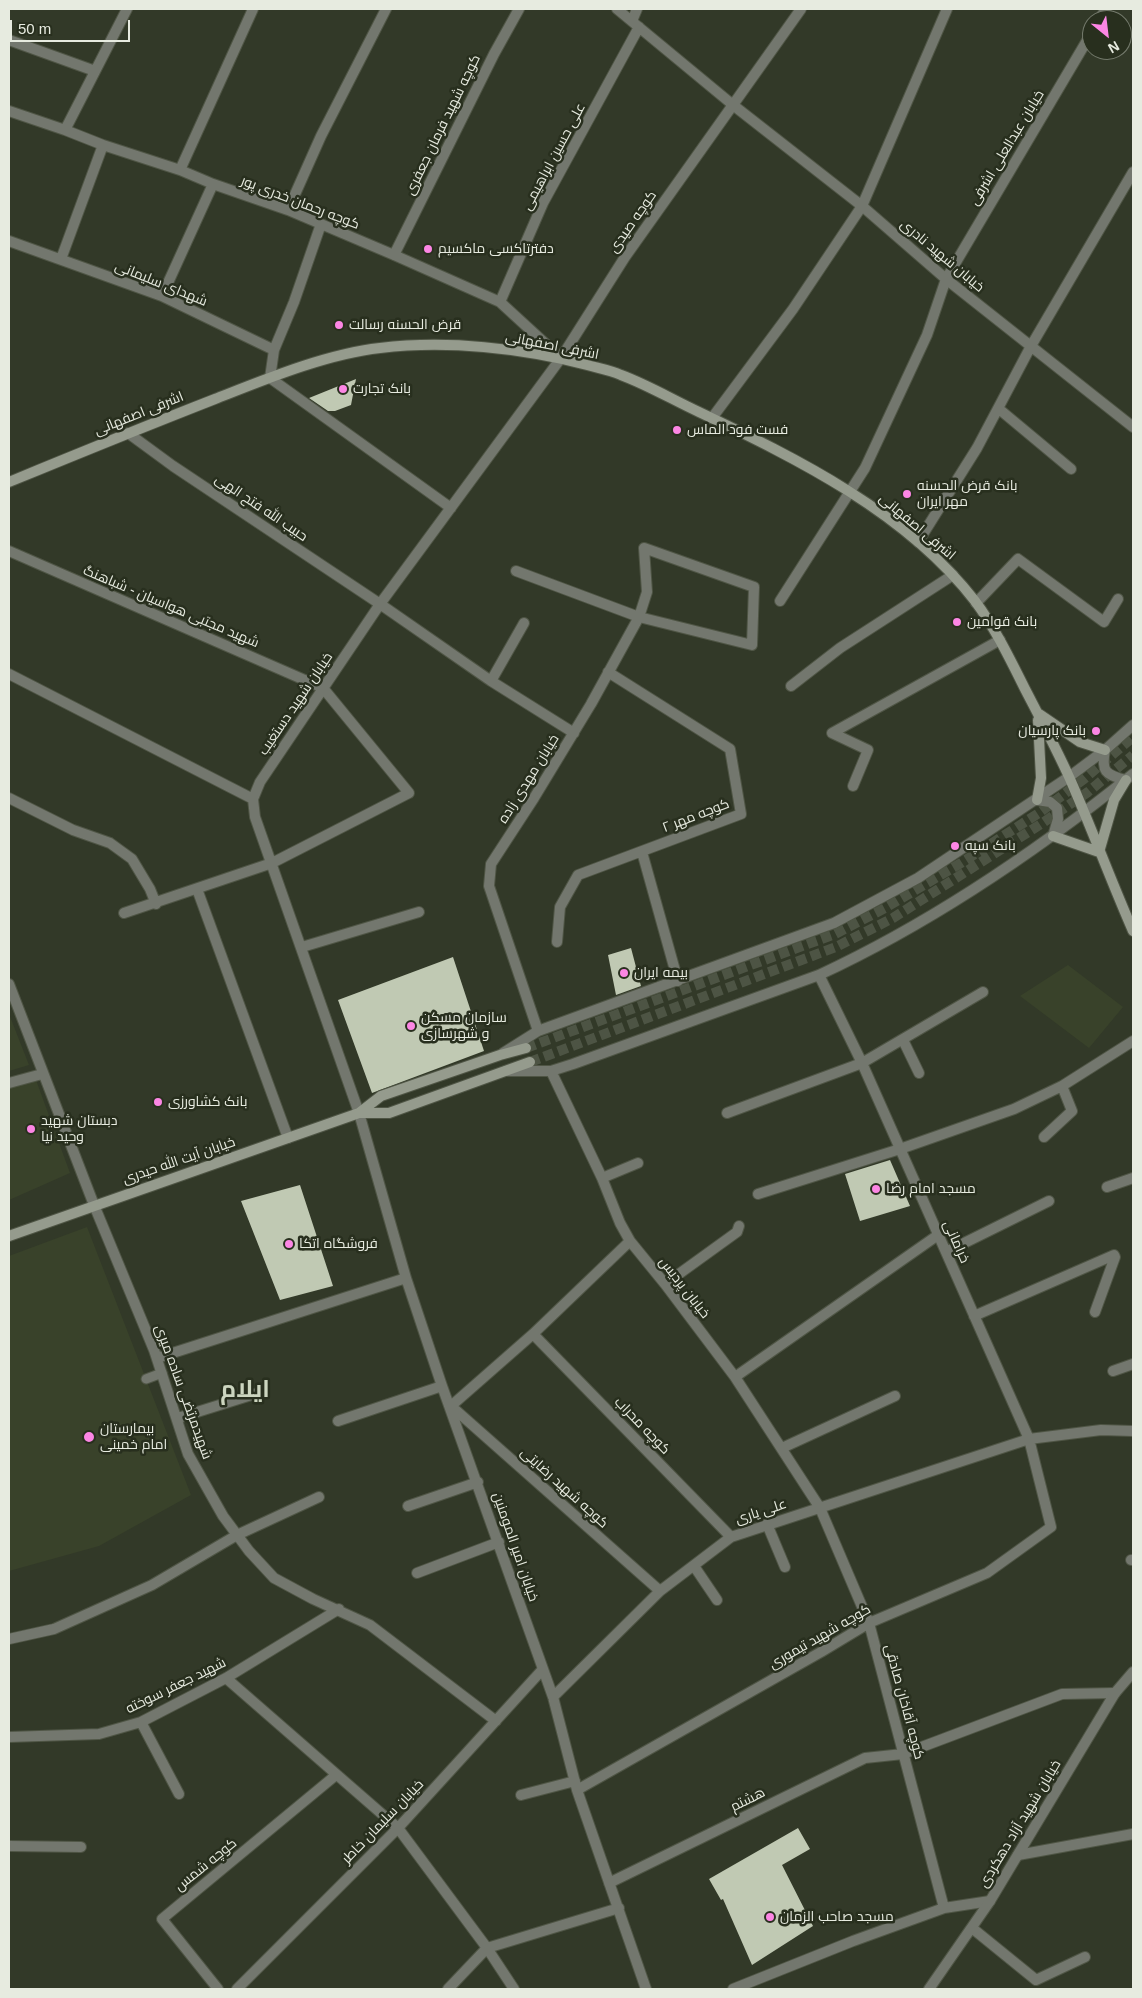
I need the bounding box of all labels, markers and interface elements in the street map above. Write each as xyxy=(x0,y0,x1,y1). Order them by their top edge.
scale bar xyxy=(12,10,132,42)
north arrow xyxy=(1082,10,1132,60)
text: 50 m xyxy=(18,20,51,37)
text: N xyxy=(1105,38,1122,57)
street label: کوچه شهید فرمان جعفری xyxy=(402,52,484,198)
street label: خیابان عبدالعلی اشرفی xyxy=(966,87,1048,209)
street label: علی حسین ابراهیمی xyxy=(519,101,589,213)
street label: کوچه رحمان خدری پور xyxy=(238,173,362,233)
street label: کوچه صیدی xyxy=(605,188,661,256)
street label: خیابان شهید نادری xyxy=(897,216,987,296)
place label: دفترتاکسی ماکسیم xyxy=(438,241,554,257)
marker: دفترتاکسی ماکسیم xyxy=(422,243,434,255)
street label: شهدای سلیمانی xyxy=(112,258,210,310)
place label: قرض الحسنه رسالت xyxy=(349,317,461,333)
marker: قرض الحسنه رسالت xyxy=(333,319,345,331)
street label: اشرفی اصفهانی xyxy=(504,329,600,363)
place label: بانک تجارت xyxy=(353,381,411,397)
marker: بانک تجارت xyxy=(337,383,349,395)
street label: اشرفی اصفهانی xyxy=(92,388,186,440)
place label: فست فود الماس xyxy=(687,422,788,438)
marker: فست فود الماس xyxy=(671,424,683,436)
street label: حبیب الله فتح الهی xyxy=(211,471,311,545)
place label: بانک قرض الحسنه مهر ایران xyxy=(917,478,1018,511)
marker: بانک قرض الحسنه مهر ایران xyxy=(901,488,913,500)
street label: اشرفی اصفهانی xyxy=(875,490,959,564)
street label: شهید مجتبی هواسیان - شباهنگ xyxy=(81,562,261,652)
place label: بانک قوامین xyxy=(967,614,1037,630)
marker: بانک قوامین xyxy=(951,616,963,628)
street label: خیابان شهید دستغیب xyxy=(255,649,337,759)
place label: بانک پارسیان xyxy=(1018,723,1086,739)
marker: بانک پارسیان xyxy=(1090,725,1102,737)
street label: خیابان مهدی زاده xyxy=(495,731,563,827)
street label: کوچه مهر ۲ xyxy=(660,796,732,836)
place label: بانک سپه xyxy=(965,838,1016,854)
marker: بانک سپه xyxy=(949,840,961,852)
place label: بیمه ایران xyxy=(634,965,688,981)
marker: بیمه ایران xyxy=(618,967,630,979)
place label: سازمان مسکن و شهرسازی xyxy=(421,1010,507,1042)
marker: سازمان مسکن و شهرسازی xyxy=(405,1020,417,1032)
place label: بانک کشاورزی xyxy=(168,1094,247,1110)
marker: بانک کشاورزی xyxy=(152,1096,164,1108)
place label: دبستان شهید وحید نیا xyxy=(41,1113,117,1146)
marker: دبستان شهید وحید نیا xyxy=(25,1123,37,1135)
street label: خیابان آیت الله حیدری xyxy=(121,1134,237,1188)
place label: مسجد امام رضا xyxy=(886,1181,976,1197)
marker: مسجد امام رضا xyxy=(870,1183,882,1195)
street label: خرامانی xyxy=(939,1218,973,1266)
place label: فروشگاه اتکا xyxy=(299,1236,378,1252)
marker: فروشگاه اتکا xyxy=(283,1238,295,1250)
street label: خیابان پردیس xyxy=(655,1254,713,1322)
street label: شهیدمرتضی ساده میری xyxy=(151,1322,215,1462)
district label: ایلام xyxy=(220,1376,270,1404)
street label: کوچه محراب xyxy=(611,1394,673,1458)
place label: بیمارستان امام خمینی xyxy=(100,1421,167,1454)
marker: بیمارستان امام خمینی xyxy=(82,1430,96,1444)
street label: کوچه شهید رضایتی xyxy=(517,1444,611,1532)
street label: خیابان امیر المومنین xyxy=(488,1490,542,1604)
street label: علی یاری xyxy=(733,1496,789,1528)
street label: کوچه شهید تیموری xyxy=(766,1601,874,1673)
street label: کوچه آقاخان صادقی xyxy=(881,1643,927,1761)
street label: شهید جعفر سوخته xyxy=(123,1654,229,1718)
street label: خیابان شهید آزاد دهکردی xyxy=(975,1757,1065,1891)
street label: خیابان سلیمان خاطر xyxy=(339,1776,427,1868)
street label: هشتم xyxy=(728,1784,768,1816)
street label: کوچه شمس xyxy=(172,1835,240,1895)
place label: مسجد صاحب الزمان xyxy=(780,1909,894,1925)
marker: مسجد صاحب الزمان xyxy=(764,1911,776,1923)

